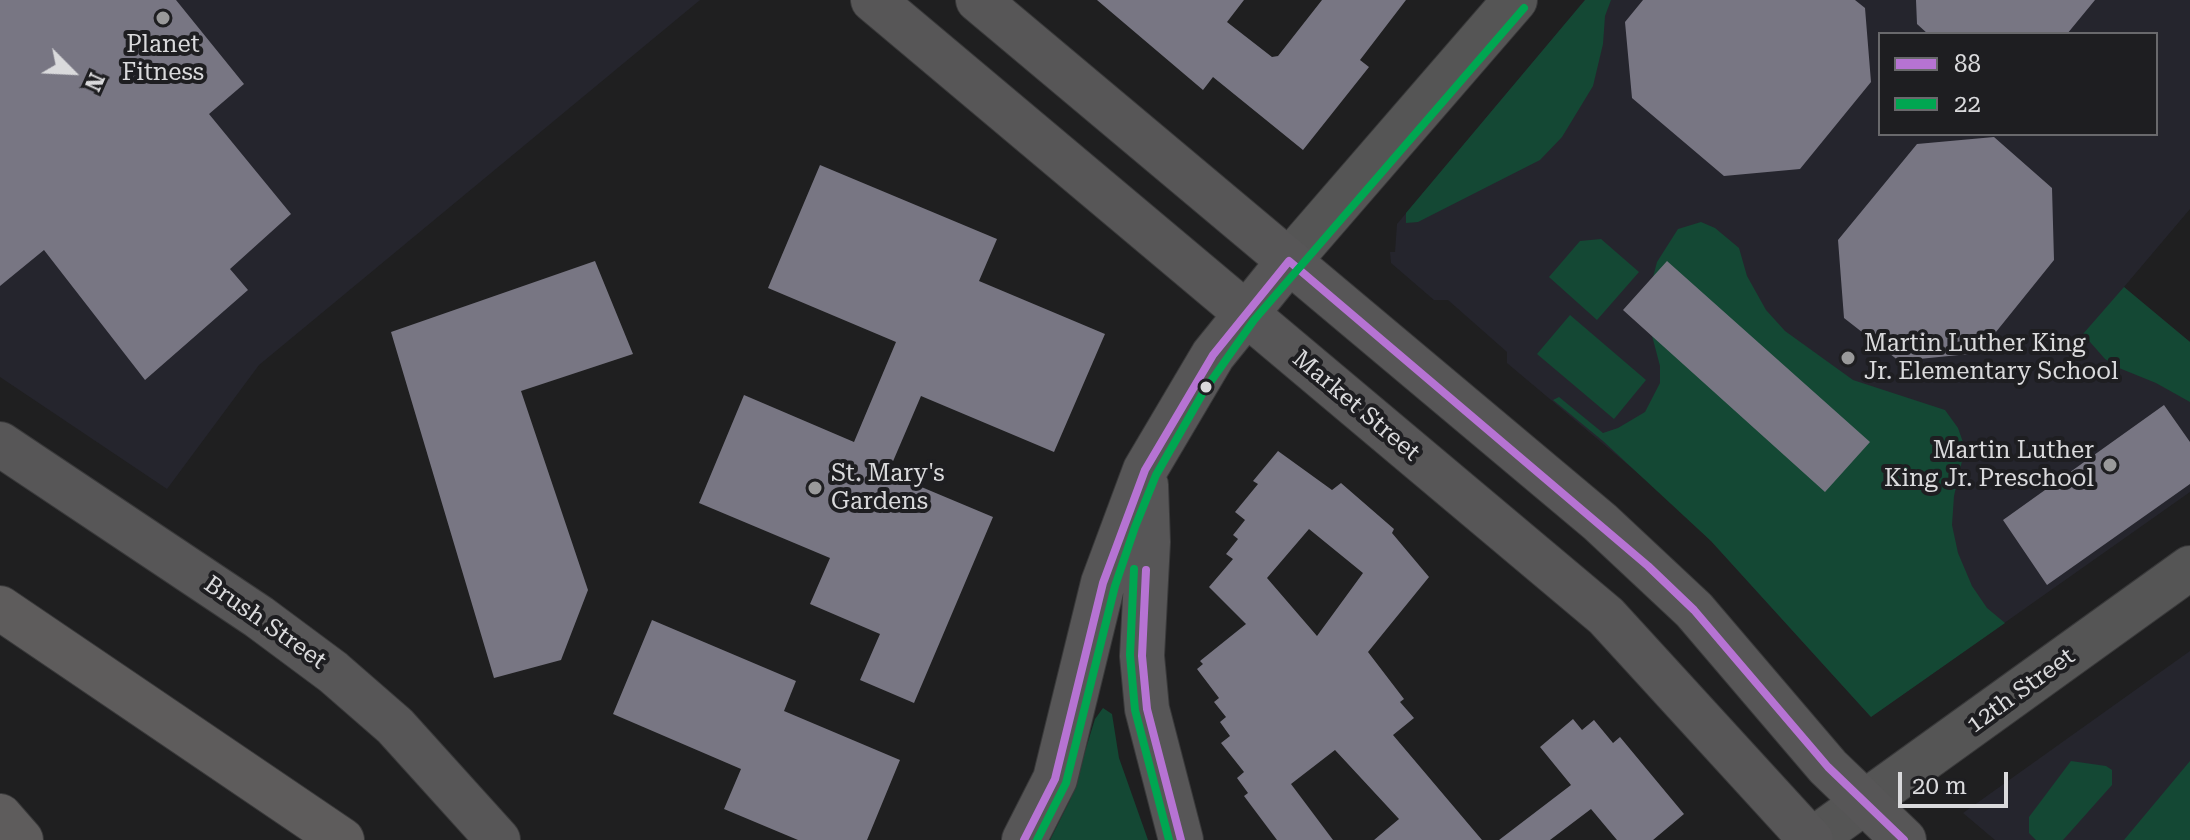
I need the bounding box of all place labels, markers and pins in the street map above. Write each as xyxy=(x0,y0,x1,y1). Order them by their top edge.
marker: Planet Fitness xyxy=(154,9,172,27)
place label: Planet Fitness xyxy=(122,31,204,87)
place label: Martin Luther King Jr. Elementary School xyxy=(1864,330,2118,386)
marker: Martin Luther King Jr. Elementary School xyxy=(1839,349,1857,367)
unlabelled marker xyxy=(1198,379,1214,395)
place label: Martin Luther King Jr. Preschool xyxy=(1884,437,2094,493)
marker: Martin Luther King Jr. Preschool xyxy=(2101,456,2119,474)
place label: St. Mary's Gardens xyxy=(831,460,945,516)
marker: St. Mary's Gardens xyxy=(806,479,824,497)

